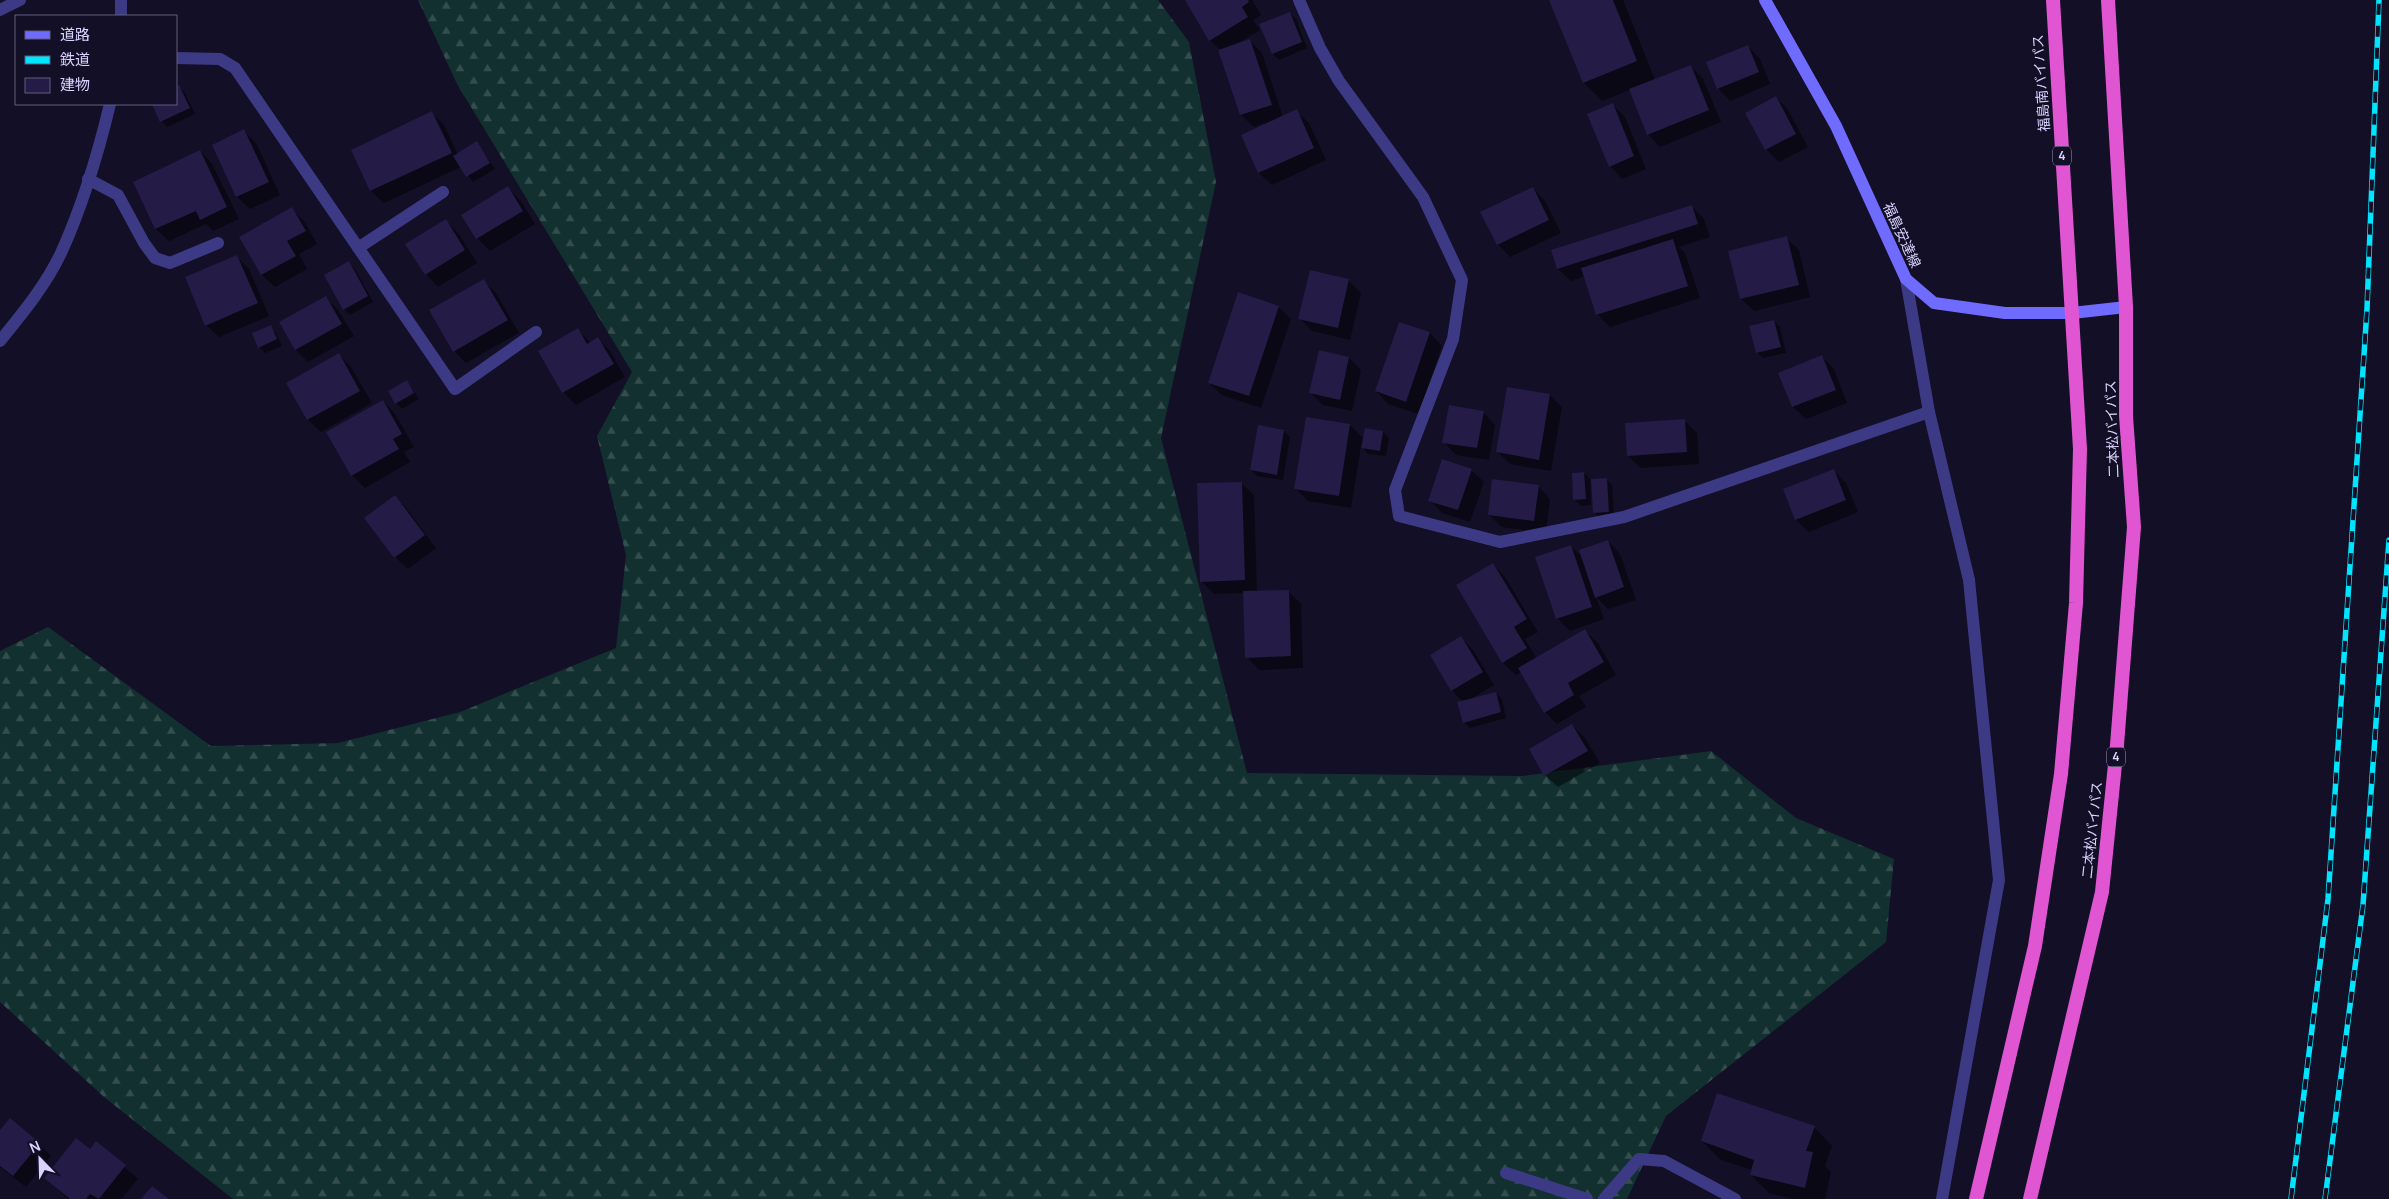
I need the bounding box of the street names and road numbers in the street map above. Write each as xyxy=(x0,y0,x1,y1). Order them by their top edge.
street label: 福島南バイパス xyxy=(2028,34,2053,132)
road number: 4 xyxy=(2053,146,2071,166)
street label: 福島安達線 xyxy=(1879,199,1926,271)
street label: 二本松バイパス xyxy=(2100,380,2123,478)
road number: 4 xyxy=(2107,748,2125,766)
street label: 二本松バイパス xyxy=(2077,780,2106,880)

